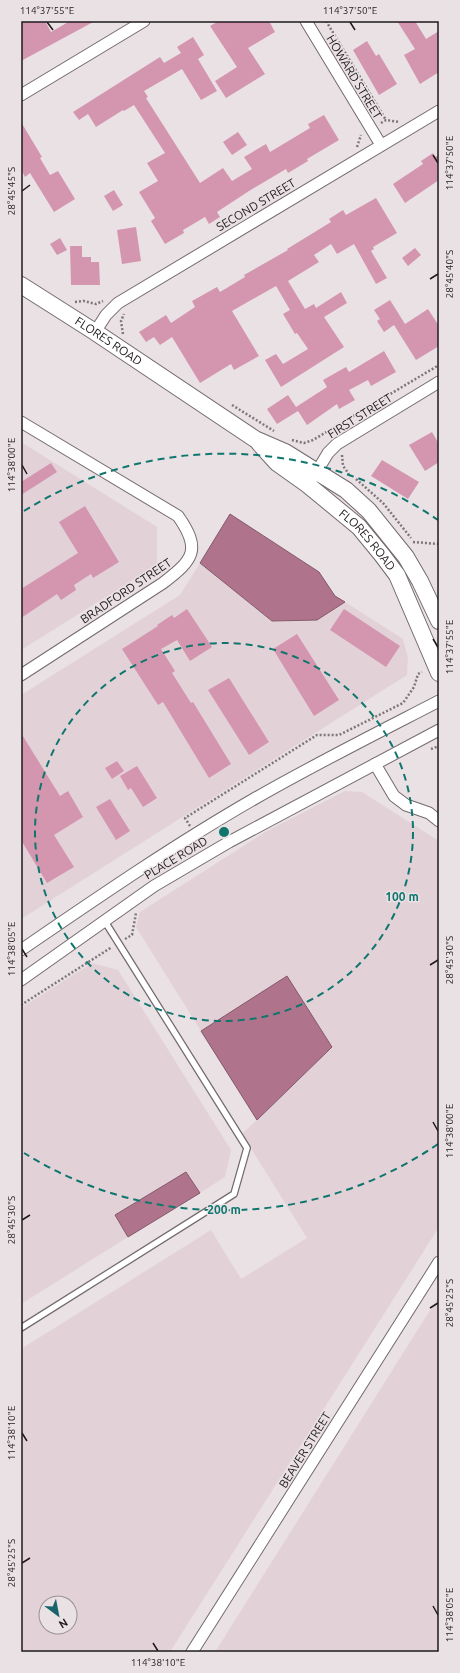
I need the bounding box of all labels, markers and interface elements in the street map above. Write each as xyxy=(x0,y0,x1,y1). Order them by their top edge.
text: 114°37'55"E xyxy=(20,5,75,16)
text: 114°37'50"E xyxy=(323,5,378,16)
street label: HOWARD STREET xyxy=(324,32,385,121)
text: 114°37'50"E xyxy=(444,135,455,190)
text: 28°45'45"S xyxy=(6,167,17,215)
street label: SECOND STREET xyxy=(214,176,298,233)
text: 28°45'40"S xyxy=(444,250,455,298)
street label: FLORES ROAD xyxy=(73,314,145,368)
street label: FIRST STREET xyxy=(325,391,394,440)
text: 114°38'00"E xyxy=(6,437,17,492)
street label: FLORES ROAD xyxy=(337,506,398,573)
street label: BRADFORD STREET xyxy=(78,555,174,626)
text: 114°37'55"E xyxy=(444,619,455,674)
centre of rings xyxy=(217,825,231,839)
street label: PLACE ROAD xyxy=(142,834,210,881)
text: 100 m xyxy=(385,890,419,903)
text: 114°38'05"E xyxy=(6,921,17,976)
text: 28°45'30"S xyxy=(444,936,455,984)
text: 114°38'00"E xyxy=(444,1103,455,1158)
text: 28°45'30"S xyxy=(6,1196,17,1244)
text: 200 m xyxy=(207,1203,241,1216)
text: 28°45'25"S xyxy=(444,1279,455,1327)
text: 114°38'10"E xyxy=(6,1405,17,1460)
street label: BEAVER STREET xyxy=(276,1409,333,1490)
text: 28°45'25"S xyxy=(6,1539,17,1587)
text: 114°38'05"E xyxy=(444,1587,455,1642)
north arrow xyxy=(38,1595,78,1635)
text: N xyxy=(57,1616,70,1631)
text: 114°38'10"E xyxy=(131,1657,186,1668)

